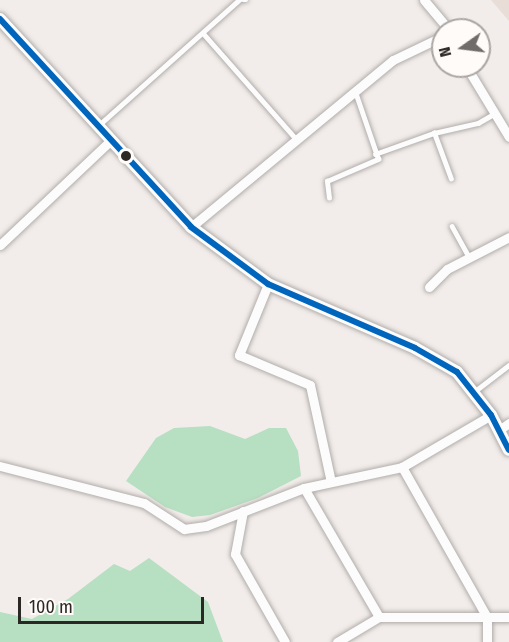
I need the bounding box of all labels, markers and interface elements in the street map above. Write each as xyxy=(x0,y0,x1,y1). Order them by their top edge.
north arrow xyxy=(431,18,491,78)
text: N xyxy=(435,45,455,59)
unlabelled marker xyxy=(120,150,132,162)
scale bar xyxy=(21,585,207,623)
text: 100 m xyxy=(29,596,73,618)

